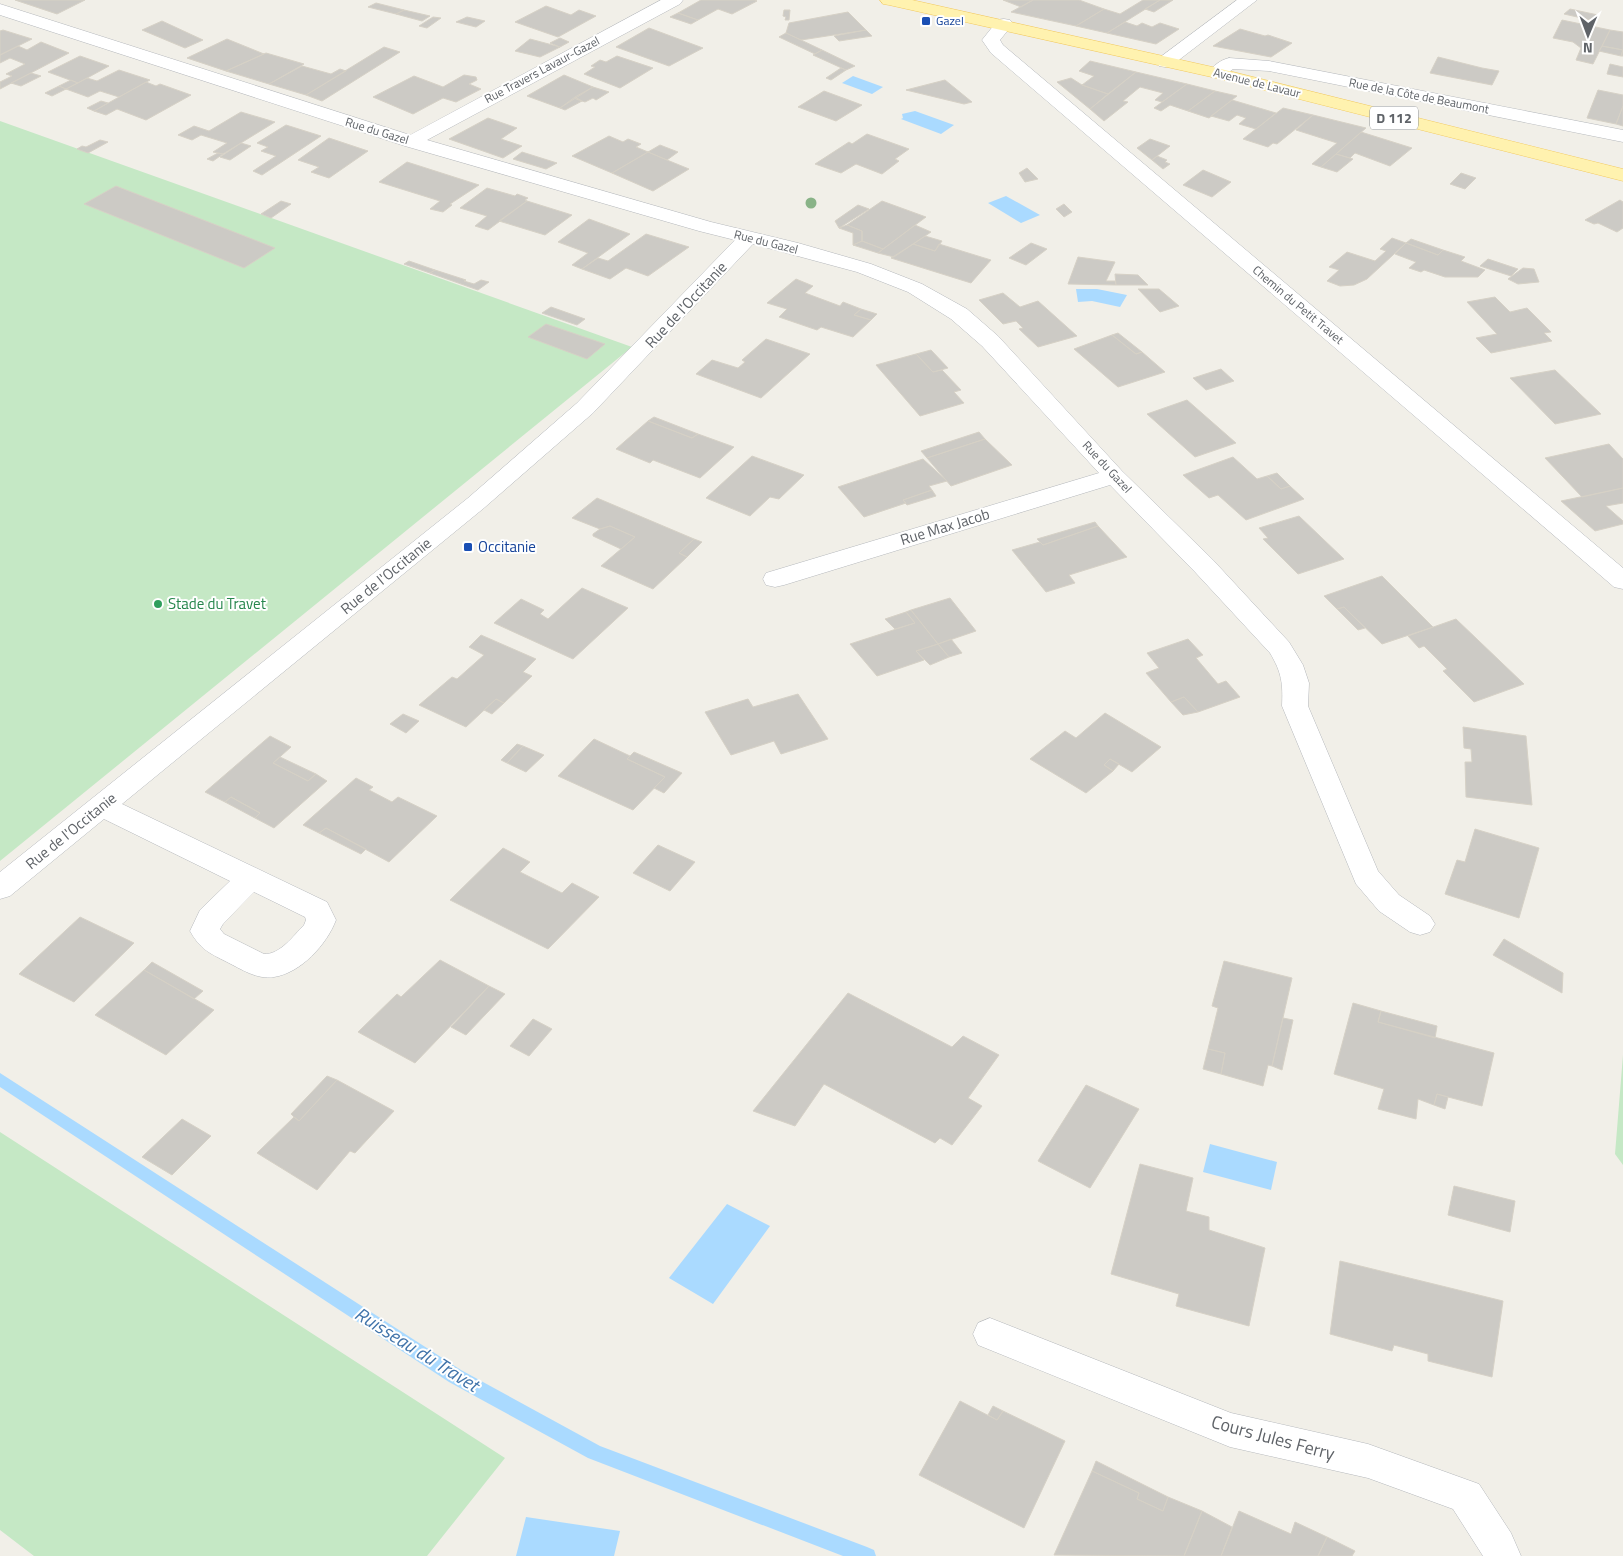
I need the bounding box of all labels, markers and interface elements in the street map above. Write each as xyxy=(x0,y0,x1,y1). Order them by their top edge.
north arrow xyxy=(1563,10,1613,60)
place label: Gazel xyxy=(936,11,964,30)
marker: Gazel xyxy=(920,15,932,27)
street label: Rue Travers Lavaur-Gazel xyxy=(481,31,603,108)
text: N xyxy=(1583,38,1593,59)
street label: Avenue de Lavaur xyxy=(1212,63,1303,103)
street label: Rue de la Côte de Beaumont xyxy=(1347,73,1492,119)
road number: D 112 xyxy=(1370,106,1418,130)
street label: Rue du Gazel xyxy=(343,112,411,149)
street label: Rue du Gazel xyxy=(732,224,800,259)
street label: Rue de l'Occitanie xyxy=(639,256,732,353)
street label: Chemin du Petit Travet xyxy=(1248,261,1349,349)
street label: Rue du Gazel xyxy=(1078,436,1137,497)
street label: Rue Max Jacob xyxy=(897,502,992,551)
street label: Rue de l'Occitanie xyxy=(335,532,436,620)
place label: Occitanie xyxy=(478,535,536,558)
marker: Occitanie xyxy=(462,541,474,553)
place label: Stade du Travet xyxy=(168,592,267,615)
marker: Stade du Travet xyxy=(152,598,164,610)
street label: Rue de l'Occitanie xyxy=(20,787,121,875)
water label: Ruisseau du Travet xyxy=(350,1299,487,1399)
street label: Cours Jules Ferry xyxy=(1208,1408,1338,1467)

